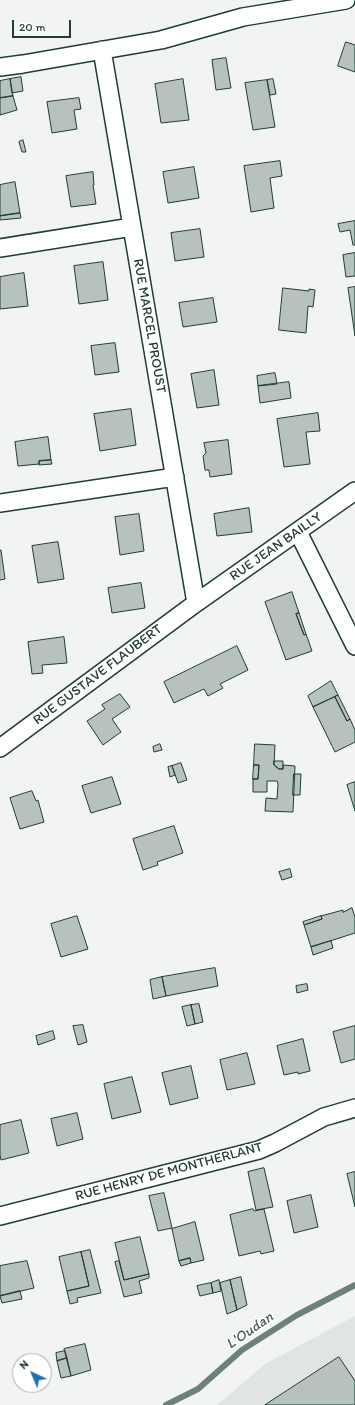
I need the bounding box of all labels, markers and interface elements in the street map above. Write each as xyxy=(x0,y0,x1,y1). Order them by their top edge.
scale bar xyxy=(14,12,73,38)
text: 20 m xyxy=(19,20,46,34)
street label: RUE MARCEL PROUST xyxy=(129,257,169,395)
street label: RUE JEAN BAILLY xyxy=(227,509,325,585)
street label: RUE GUSTAVE FLAUBERT xyxy=(30,621,166,729)
street label: RUE HENRY DE MONTHERLANT xyxy=(73,1139,265,1205)
water label: L'Oudan xyxy=(223,1308,277,1354)
north arrow xyxy=(12,1353,52,1393)
text: N xyxy=(17,1357,31,1372)

